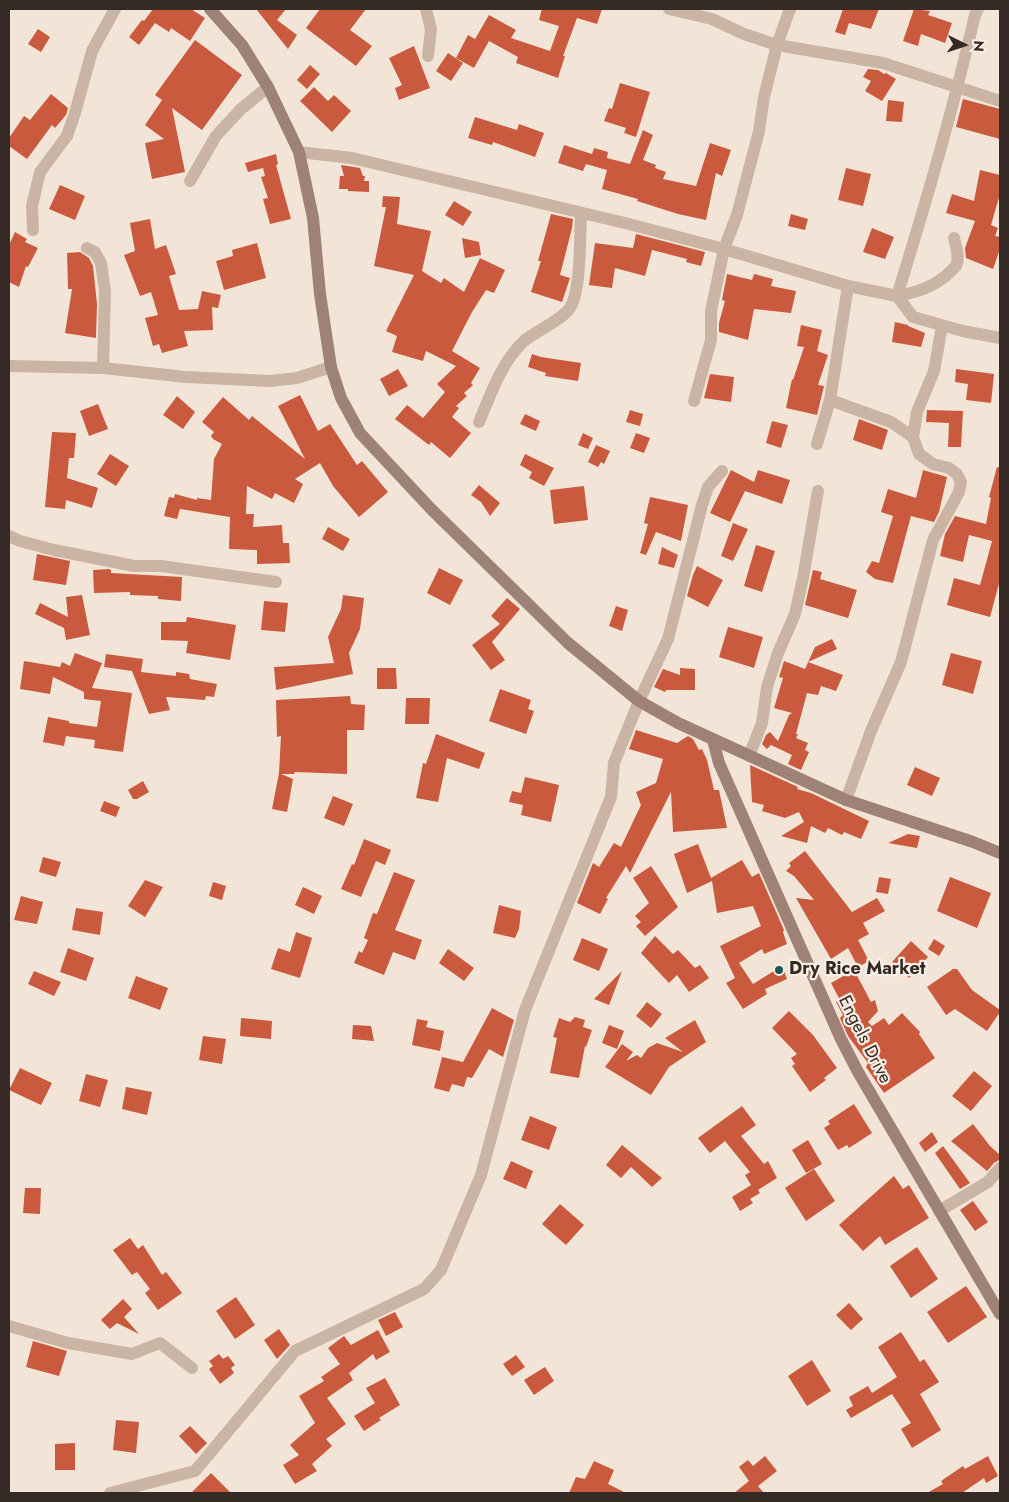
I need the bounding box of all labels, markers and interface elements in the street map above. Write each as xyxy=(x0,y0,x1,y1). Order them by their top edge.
north arrow xyxy=(939,20,989,70)
text: N xyxy=(969,40,989,52)
place label: Dry Rice Market xyxy=(789,959,925,981)
marker: Dry Rice Market xyxy=(773,964,785,976)
street label: Engels Drive xyxy=(833,992,895,1088)

